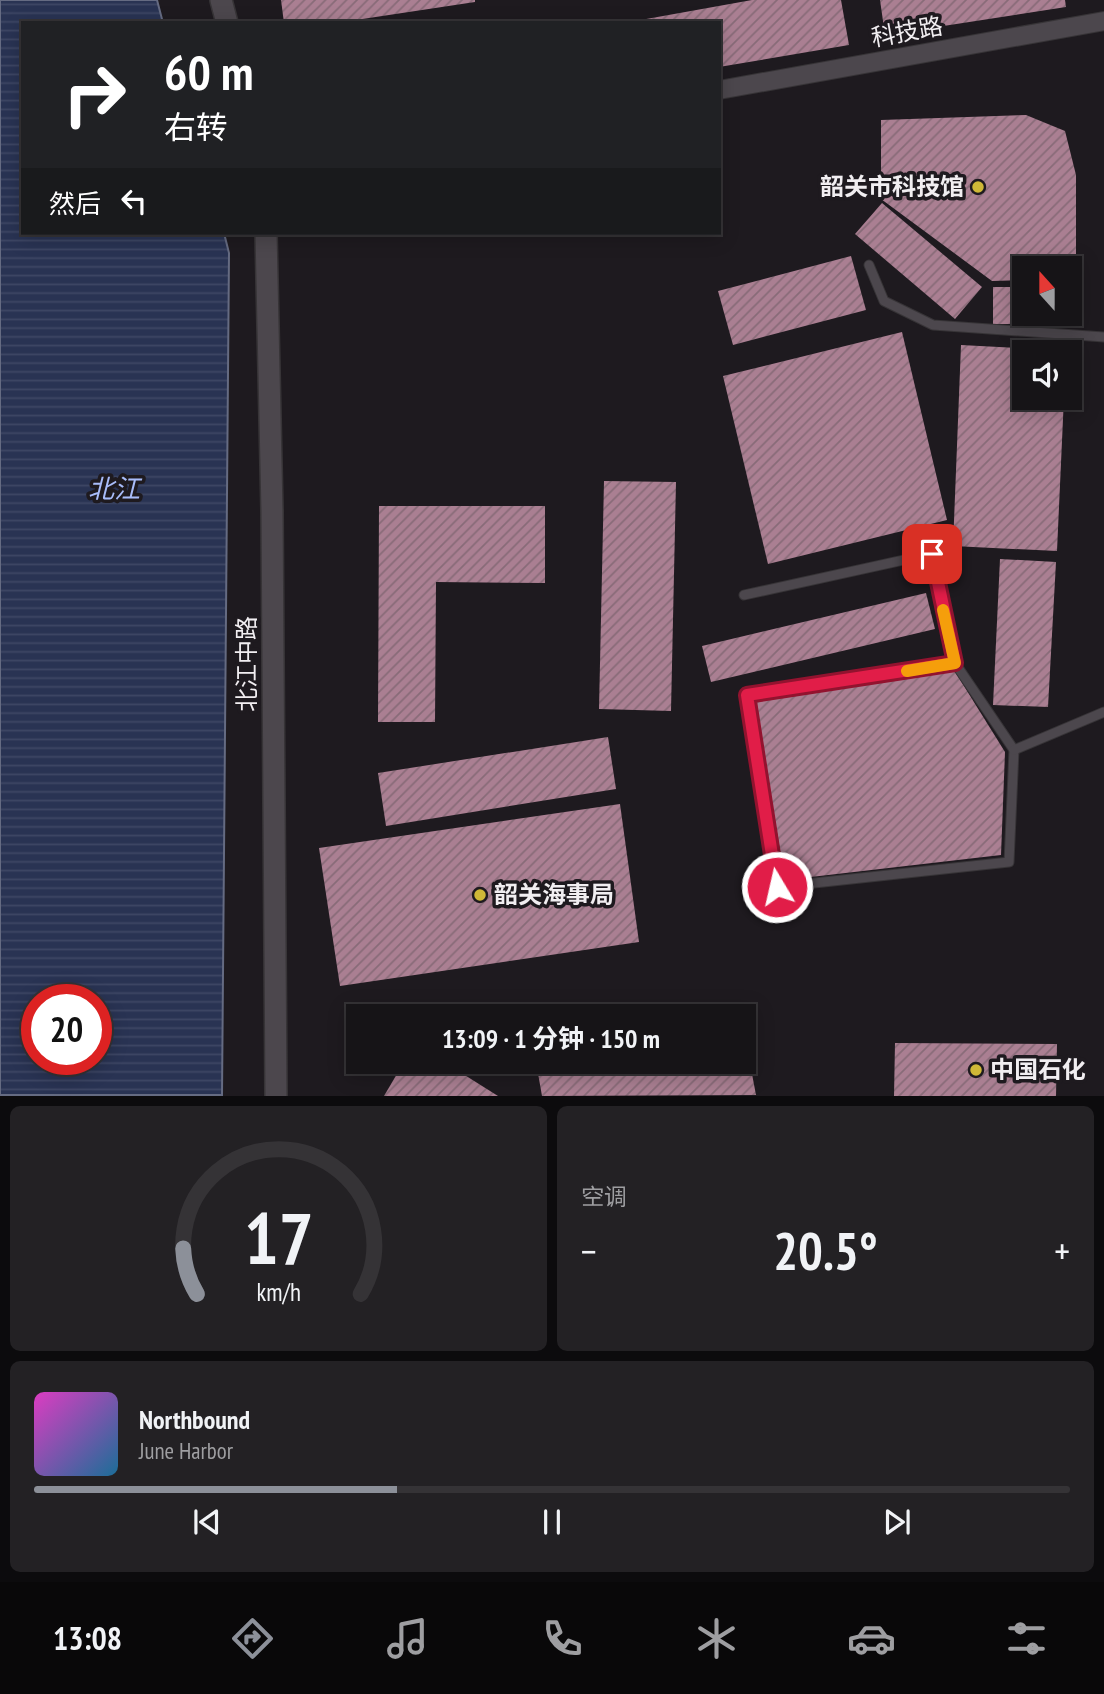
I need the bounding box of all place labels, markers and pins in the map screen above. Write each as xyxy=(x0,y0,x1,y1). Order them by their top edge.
place label: 韶关市科技馆 xyxy=(820,171,964,202)
marker: 韶关市科技馆 xyxy=(970,179,986,195)
pin xyxy=(902,524,962,584)
place label: 韶关海事局 xyxy=(494,879,614,910)
marker: 韶关海事局 xyxy=(472,887,488,903)
place label: 中国石化 xyxy=(990,1054,1086,1085)
marker: 中国石化 xyxy=(968,1062,984,1078)

